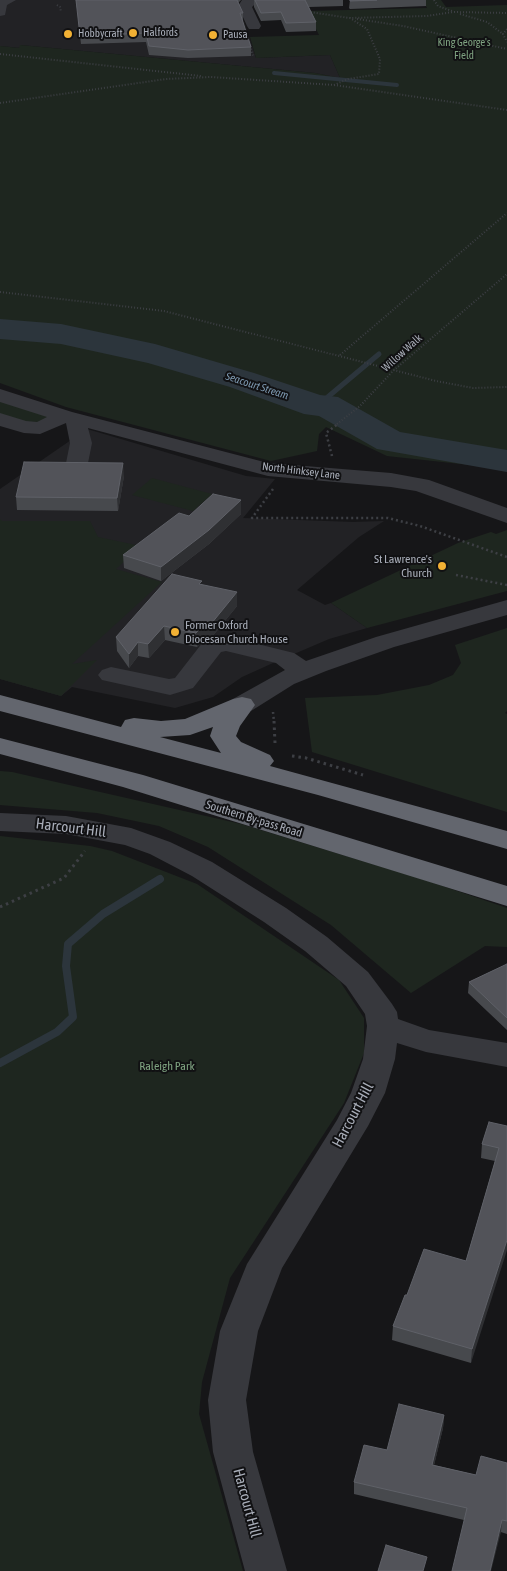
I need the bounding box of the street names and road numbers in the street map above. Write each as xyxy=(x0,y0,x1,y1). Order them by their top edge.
street label: Willow Walk xyxy=(379,331,425,375)
street label: North Hinksey Lane xyxy=(261,460,341,482)
street label: Southern By-pass Road xyxy=(204,797,304,841)
street label: Harcourt Hill xyxy=(35,815,107,841)
street label: Harcourt Hill xyxy=(328,1080,378,1150)
street label: Harcourt Hill xyxy=(229,1467,265,1539)

